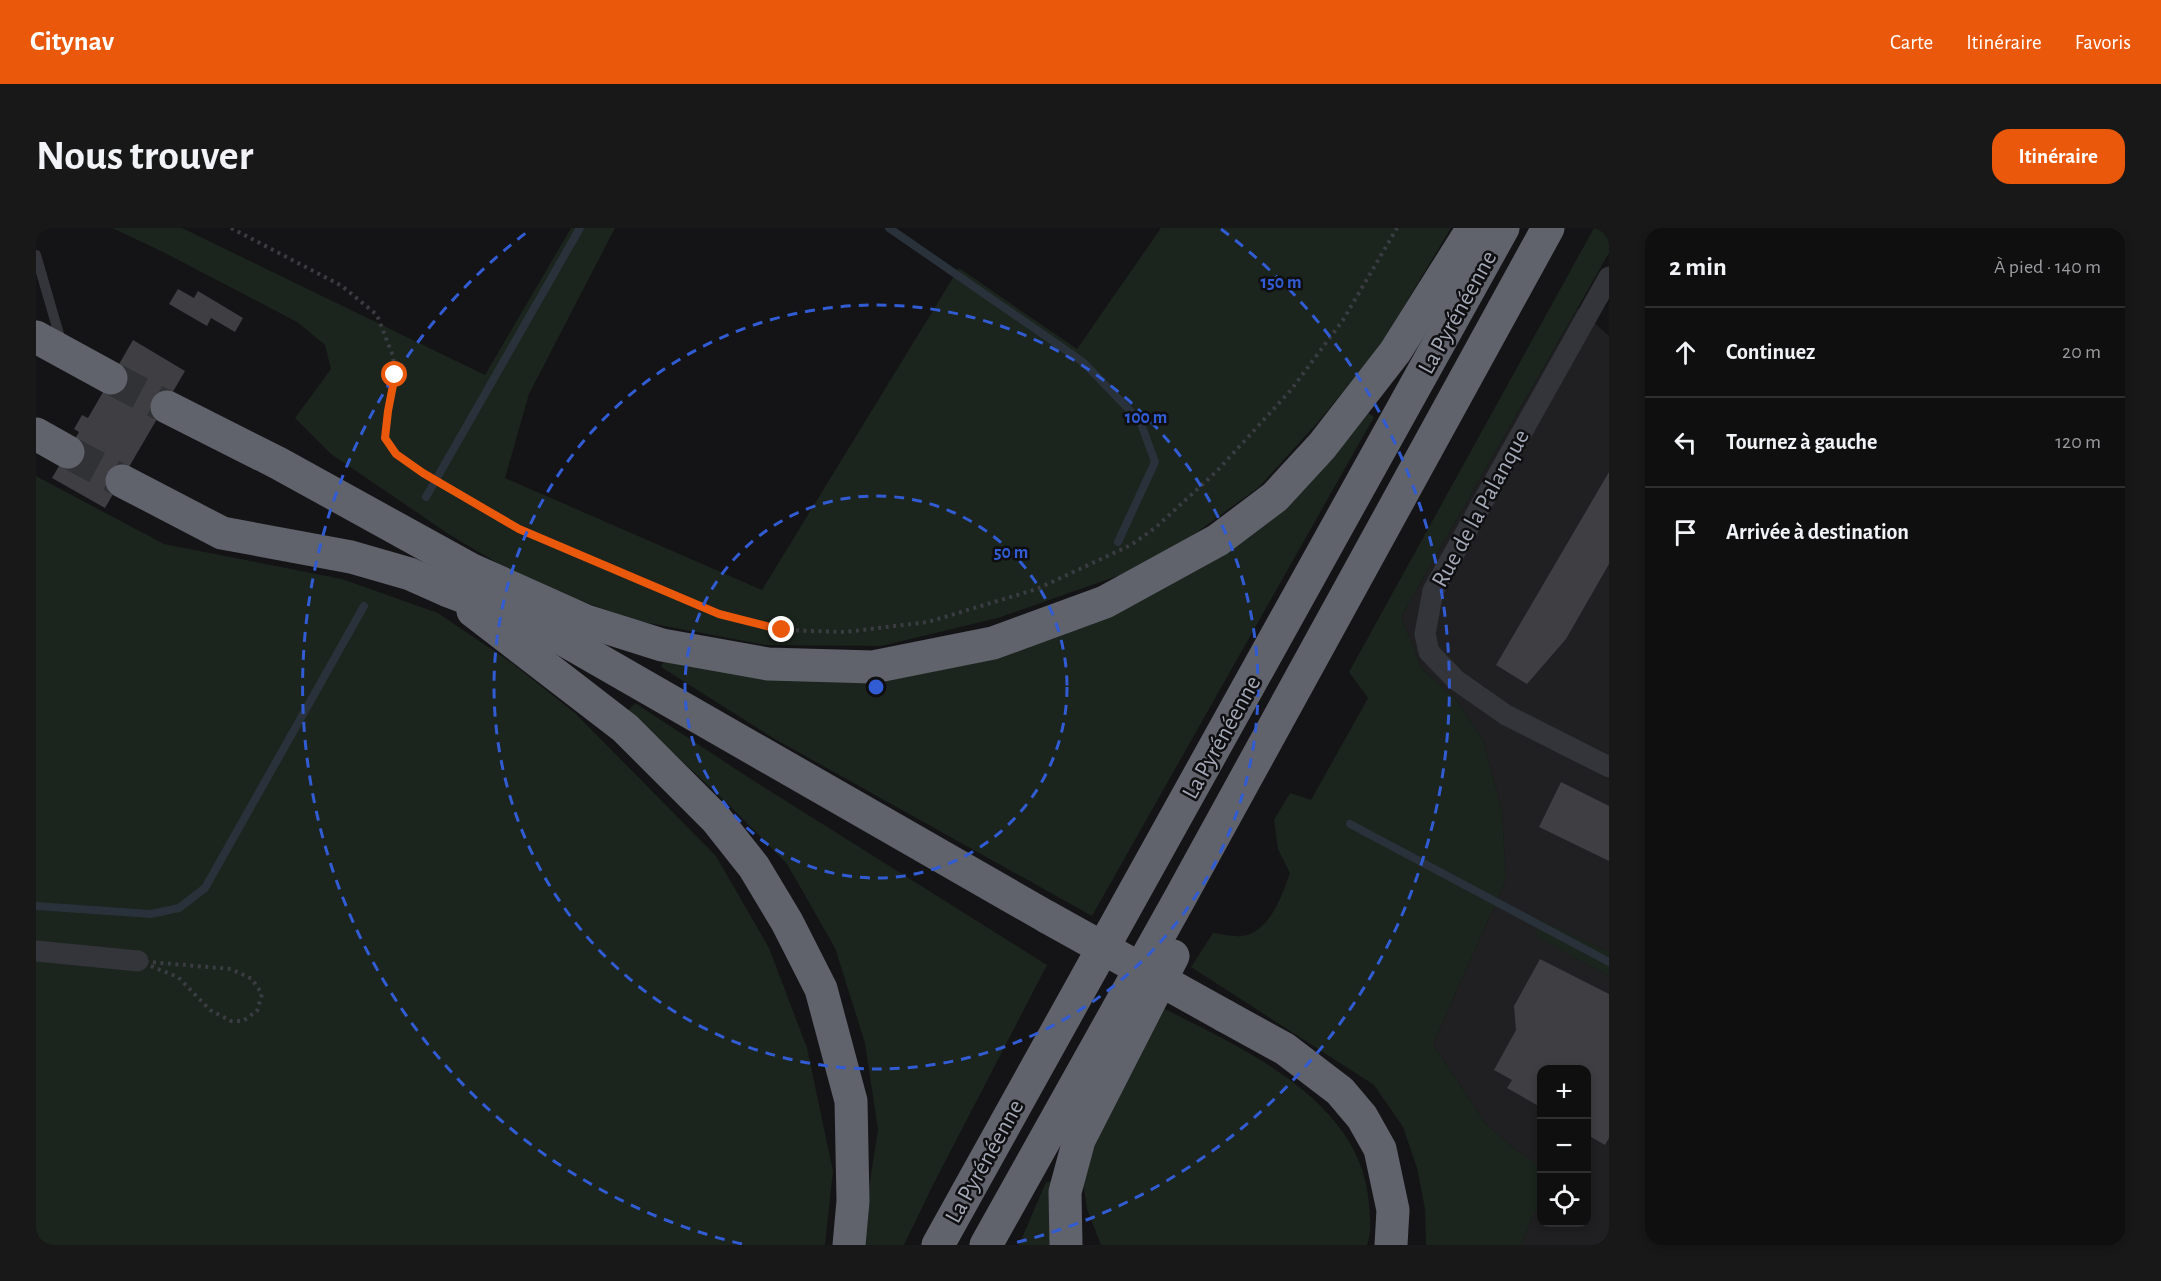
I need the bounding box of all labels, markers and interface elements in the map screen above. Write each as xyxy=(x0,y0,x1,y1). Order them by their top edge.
text: Citynav xyxy=(30,28,114,56)
text: Carte xyxy=(1890,32,1933,53)
text: Itinéraire xyxy=(1966,32,2042,53)
text: Favoris xyxy=(2075,32,2131,53)
button: Itinéraire xyxy=(1992,129,2125,184)
text: Nous trouver xyxy=(36,135,253,177)
street label: La Pyrénéenne xyxy=(1414,247,1501,378)
text: 2 min xyxy=(1669,254,1727,280)
text: À pied · 140 m xyxy=(1994,257,2101,277)
text: 150 m xyxy=(1261,274,1301,292)
icon: ahead xyxy=(1669,336,1702,369)
text: Continuez xyxy=(1726,341,1815,363)
text: 20 m xyxy=(2062,342,2101,362)
route start xyxy=(381,361,407,387)
text: 100 m xyxy=(1125,409,1167,427)
street label: Rue de la Palanque xyxy=(1428,426,1534,591)
icon: left xyxy=(1669,426,1702,459)
text: Tournez à gauche xyxy=(1726,431,1877,453)
text: 120 m xyxy=(2055,432,2101,452)
icon: arrive xyxy=(1669,516,1702,549)
text: Arrivée à destination xyxy=(1726,521,1909,543)
text: 50 m xyxy=(994,544,1028,562)
route end xyxy=(768,616,794,642)
street label: La Pyrénéenne xyxy=(1178,672,1265,803)
centre of rings xyxy=(866,677,886,697)
map controls xyxy=(1537,1065,1591,1227)
button: + xyxy=(1537,1065,1591,1119)
street label: La Pyrénéenne xyxy=(941,1096,1028,1227)
button: − xyxy=(1537,1119,1591,1173)
button: locate xyxy=(1537,1173,1591,1227)

